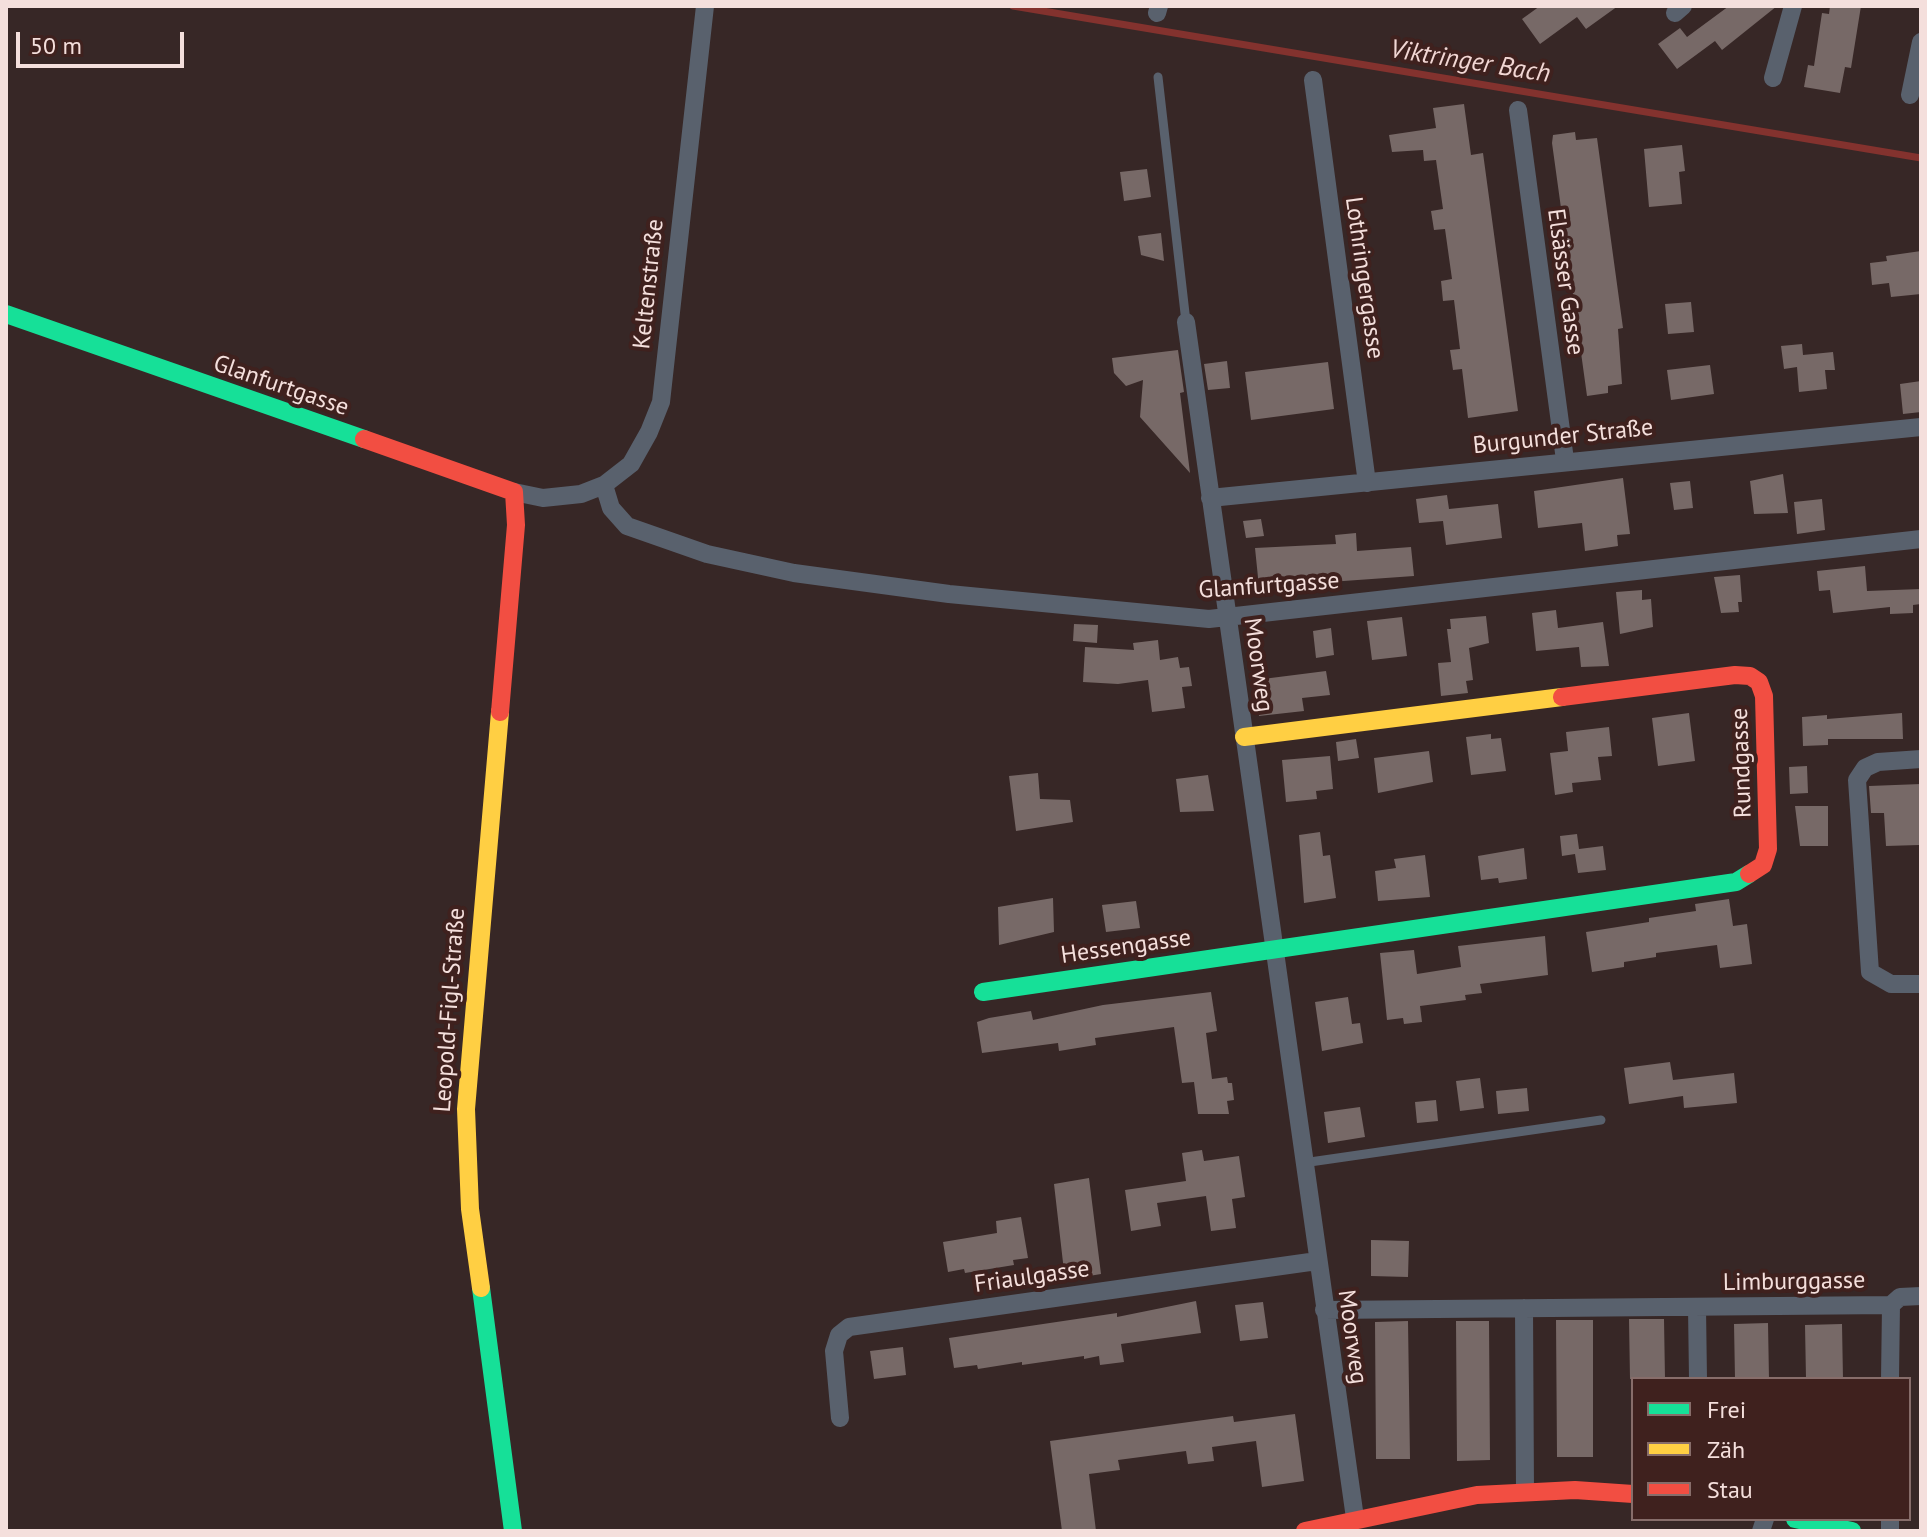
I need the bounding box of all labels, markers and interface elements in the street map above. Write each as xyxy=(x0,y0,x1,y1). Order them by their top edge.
scale bar xyxy=(20,16,188,66)
text: 50 m xyxy=(30,30,82,61)
water label: Viktringer Bach xyxy=(1388,34,1552,90)
street label: Lothringergasse xyxy=(1338,195,1390,361)
street label: Elsässer Gasse xyxy=(1540,207,1590,357)
street label: Keltenstraße xyxy=(628,218,670,350)
street label: Glanfurtgasse xyxy=(210,349,352,423)
street label: Burgunder Straße xyxy=(1471,413,1655,461)
street label: Glanfurtgasse xyxy=(1198,567,1340,605)
street label: Moorweg xyxy=(1237,616,1279,714)
street label: Rundgasse xyxy=(1726,707,1758,819)
street label: Leopold-Figl-Straße xyxy=(428,907,472,1113)
street label: Hessengasse xyxy=(1059,924,1193,970)
street label: Friaulgasse xyxy=(973,1255,1091,1299)
street label: Limburggasse xyxy=(1723,1266,1865,1298)
street label: Moorweg xyxy=(1331,1288,1373,1386)
legend xyxy=(1631,1377,1911,1521)
text: Frei xyxy=(1707,1394,1746,1425)
text: Zäh xyxy=(1707,1434,1745,1465)
text: Stau xyxy=(1707,1474,1753,1505)

